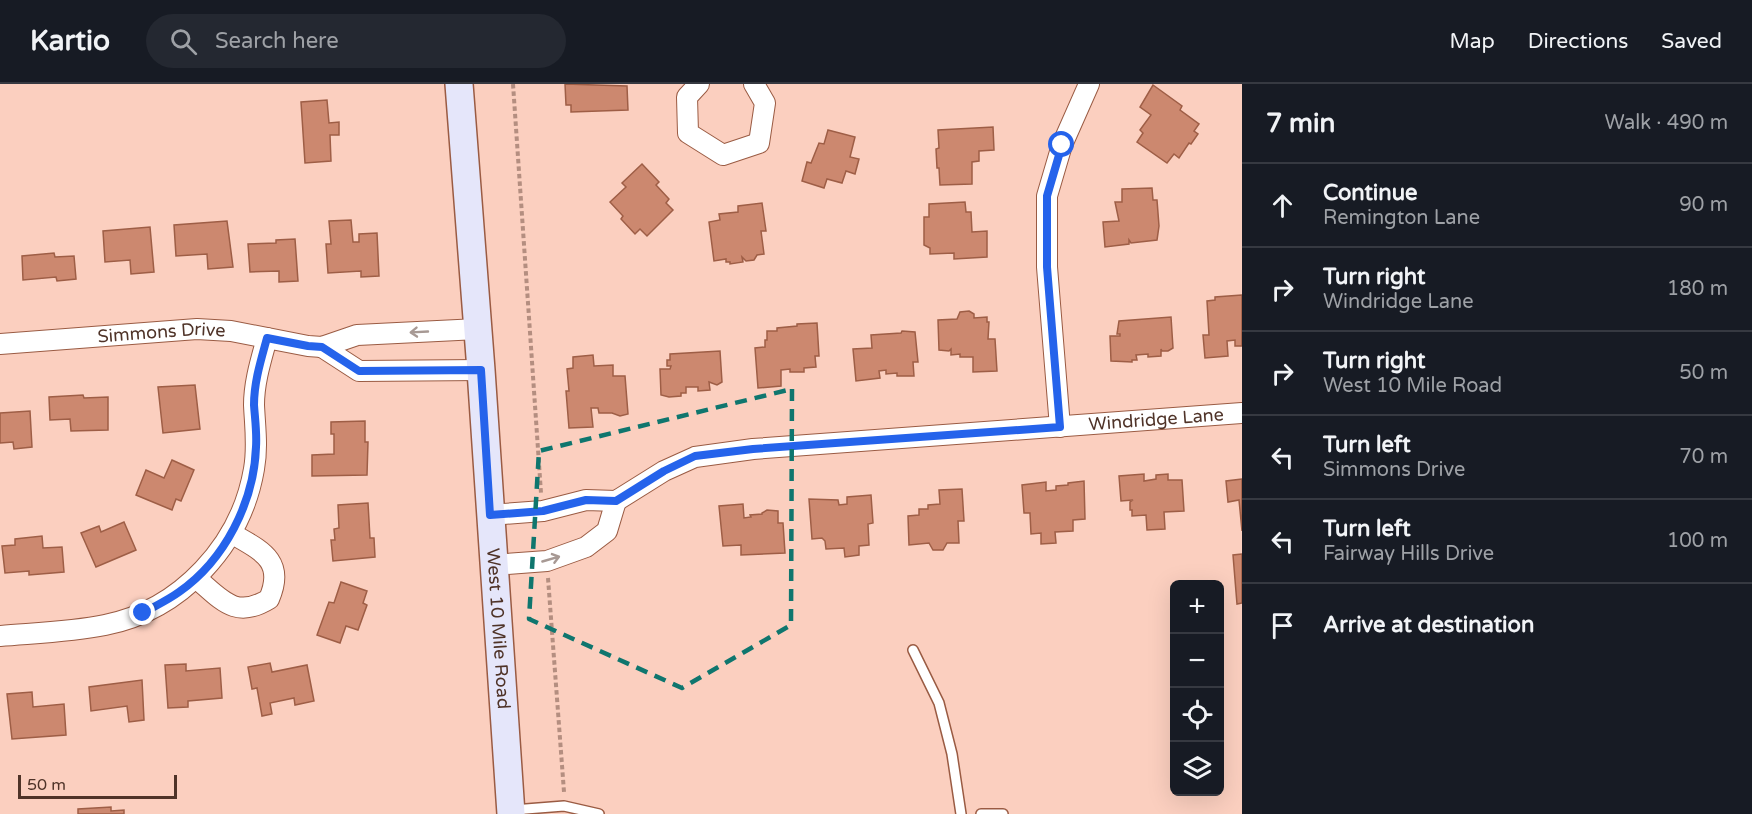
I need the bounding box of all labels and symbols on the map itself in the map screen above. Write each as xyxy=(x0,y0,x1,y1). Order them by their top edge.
route start xyxy=(1048,131,1074,157)
street label: Simmons Drive xyxy=(97,318,226,348)
one-way arrow xyxy=(410,326,430,337)
street label: Windridge Lane xyxy=(1088,403,1225,435)
street label: West 10 Mile Road xyxy=(482,547,515,710)
one-way arrow xyxy=(541,552,560,564)
route end xyxy=(129,599,155,625)
scale bar xyxy=(18,772,177,800)

